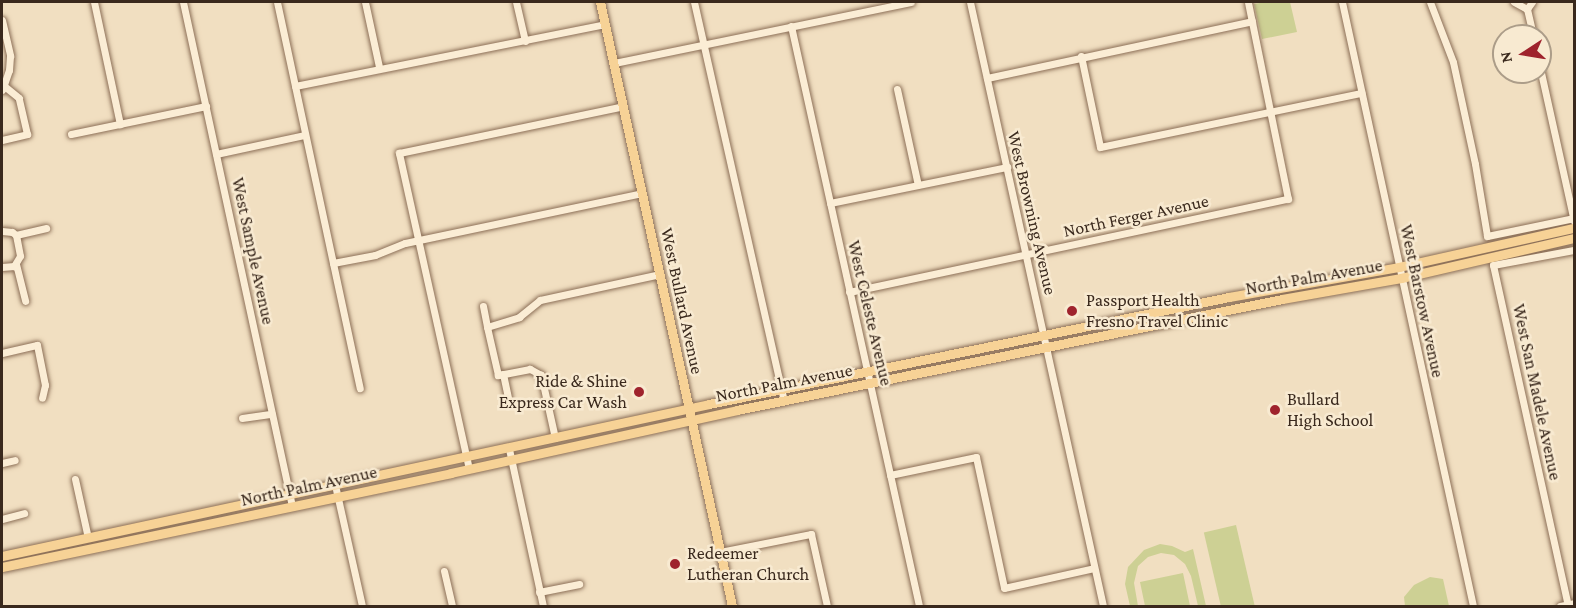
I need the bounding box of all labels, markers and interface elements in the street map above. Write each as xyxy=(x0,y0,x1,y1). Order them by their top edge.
north arrow xyxy=(1492,24,1552,84)
text: N xyxy=(1496,50,1515,65)
street label: West Browning Avenue xyxy=(1003,129,1061,297)
street label: West Sample Avenue xyxy=(227,176,279,326)
street label: North Ferger Avenue xyxy=(1061,190,1211,242)
street label: West Barstow Avenue xyxy=(1395,222,1449,380)
street label: West Bullard Avenue xyxy=(656,226,708,376)
street label: West Celeste Avenue xyxy=(843,238,897,388)
street label: North Palm Avenue xyxy=(1244,254,1384,300)
place label: Passport Health Fresno Travel Clinic xyxy=(1086,290,1228,332)
marker: Passport Health Fresno Travel Clinic xyxy=(1063,302,1081,320)
street label: West San Madele Avenue xyxy=(1508,302,1566,482)
street label: North Palm Avenue xyxy=(714,359,854,407)
place label: Ride & Shine Express Car Wash xyxy=(499,371,627,413)
marker: Ride & Shine Express Car Wash xyxy=(632,385,646,399)
place label: Bullard High School xyxy=(1287,389,1373,432)
marker: Bullard High School xyxy=(1268,403,1282,417)
street label: North Palm Avenue xyxy=(239,461,379,511)
place label: Redeemer Lutheran Church xyxy=(687,543,809,586)
marker: Redeemer Lutheran Church xyxy=(668,557,682,571)

